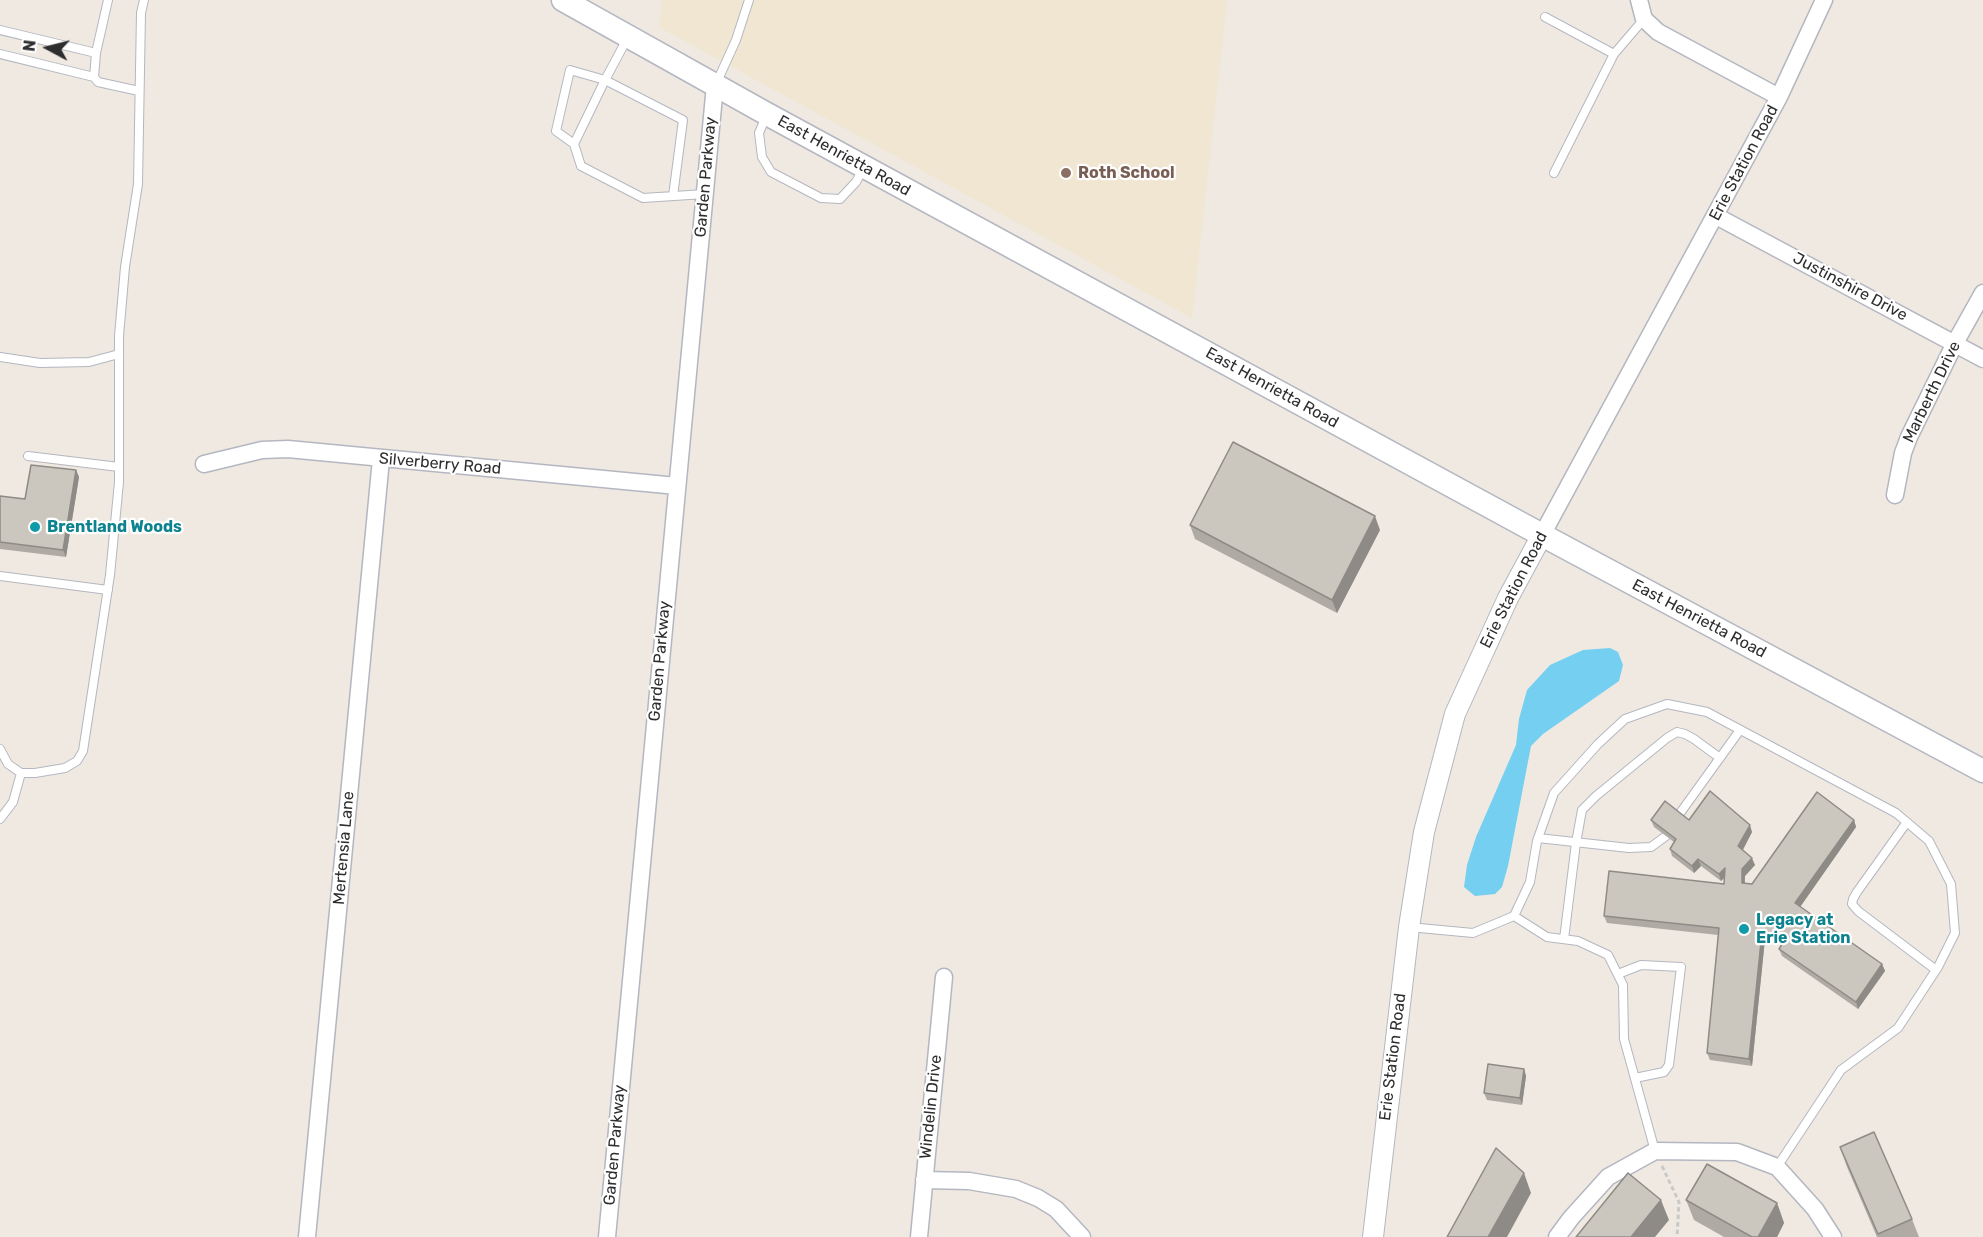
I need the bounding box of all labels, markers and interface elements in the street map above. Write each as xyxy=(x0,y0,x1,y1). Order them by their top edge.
north arrow xyxy=(18,18,78,78)
text: N xyxy=(20,39,40,53)
street label: Erie Station Road xyxy=(1705,102,1783,224)
street label: East Henrietta Road xyxy=(774,111,914,201)
street label: Garden Parkway xyxy=(691,116,721,238)
place label: Roth School xyxy=(1078,163,1175,183)
marker: Roth School xyxy=(1059,166,1073,180)
street label: Justinshire Drive xyxy=(1790,249,1910,325)
street label: Marberth Drive xyxy=(1899,338,1965,446)
street label: East Henrietta Road xyxy=(1202,343,1342,433)
street label: Silverberry Road xyxy=(378,449,502,479)
place label: Brentland Woods xyxy=(47,517,182,537)
marker: Brentland Woods xyxy=(28,520,42,534)
street label: Erie Station Road xyxy=(1476,528,1552,652)
street label: East Henrietta Road xyxy=(1629,576,1769,662)
street label: Garden Parkway xyxy=(645,600,675,722)
street label: Mertensia Lane xyxy=(329,790,359,906)
place label: Legacy at Erie Station xyxy=(1756,910,1851,948)
marker: Legacy at Erie Station xyxy=(1737,922,1751,936)
street label: Erie Station Road xyxy=(1376,992,1410,1122)
street label: Windelin Drive xyxy=(916,1054,946,1160)
street label: Garden Parkway xyxy=(600,1084,630,1206)

